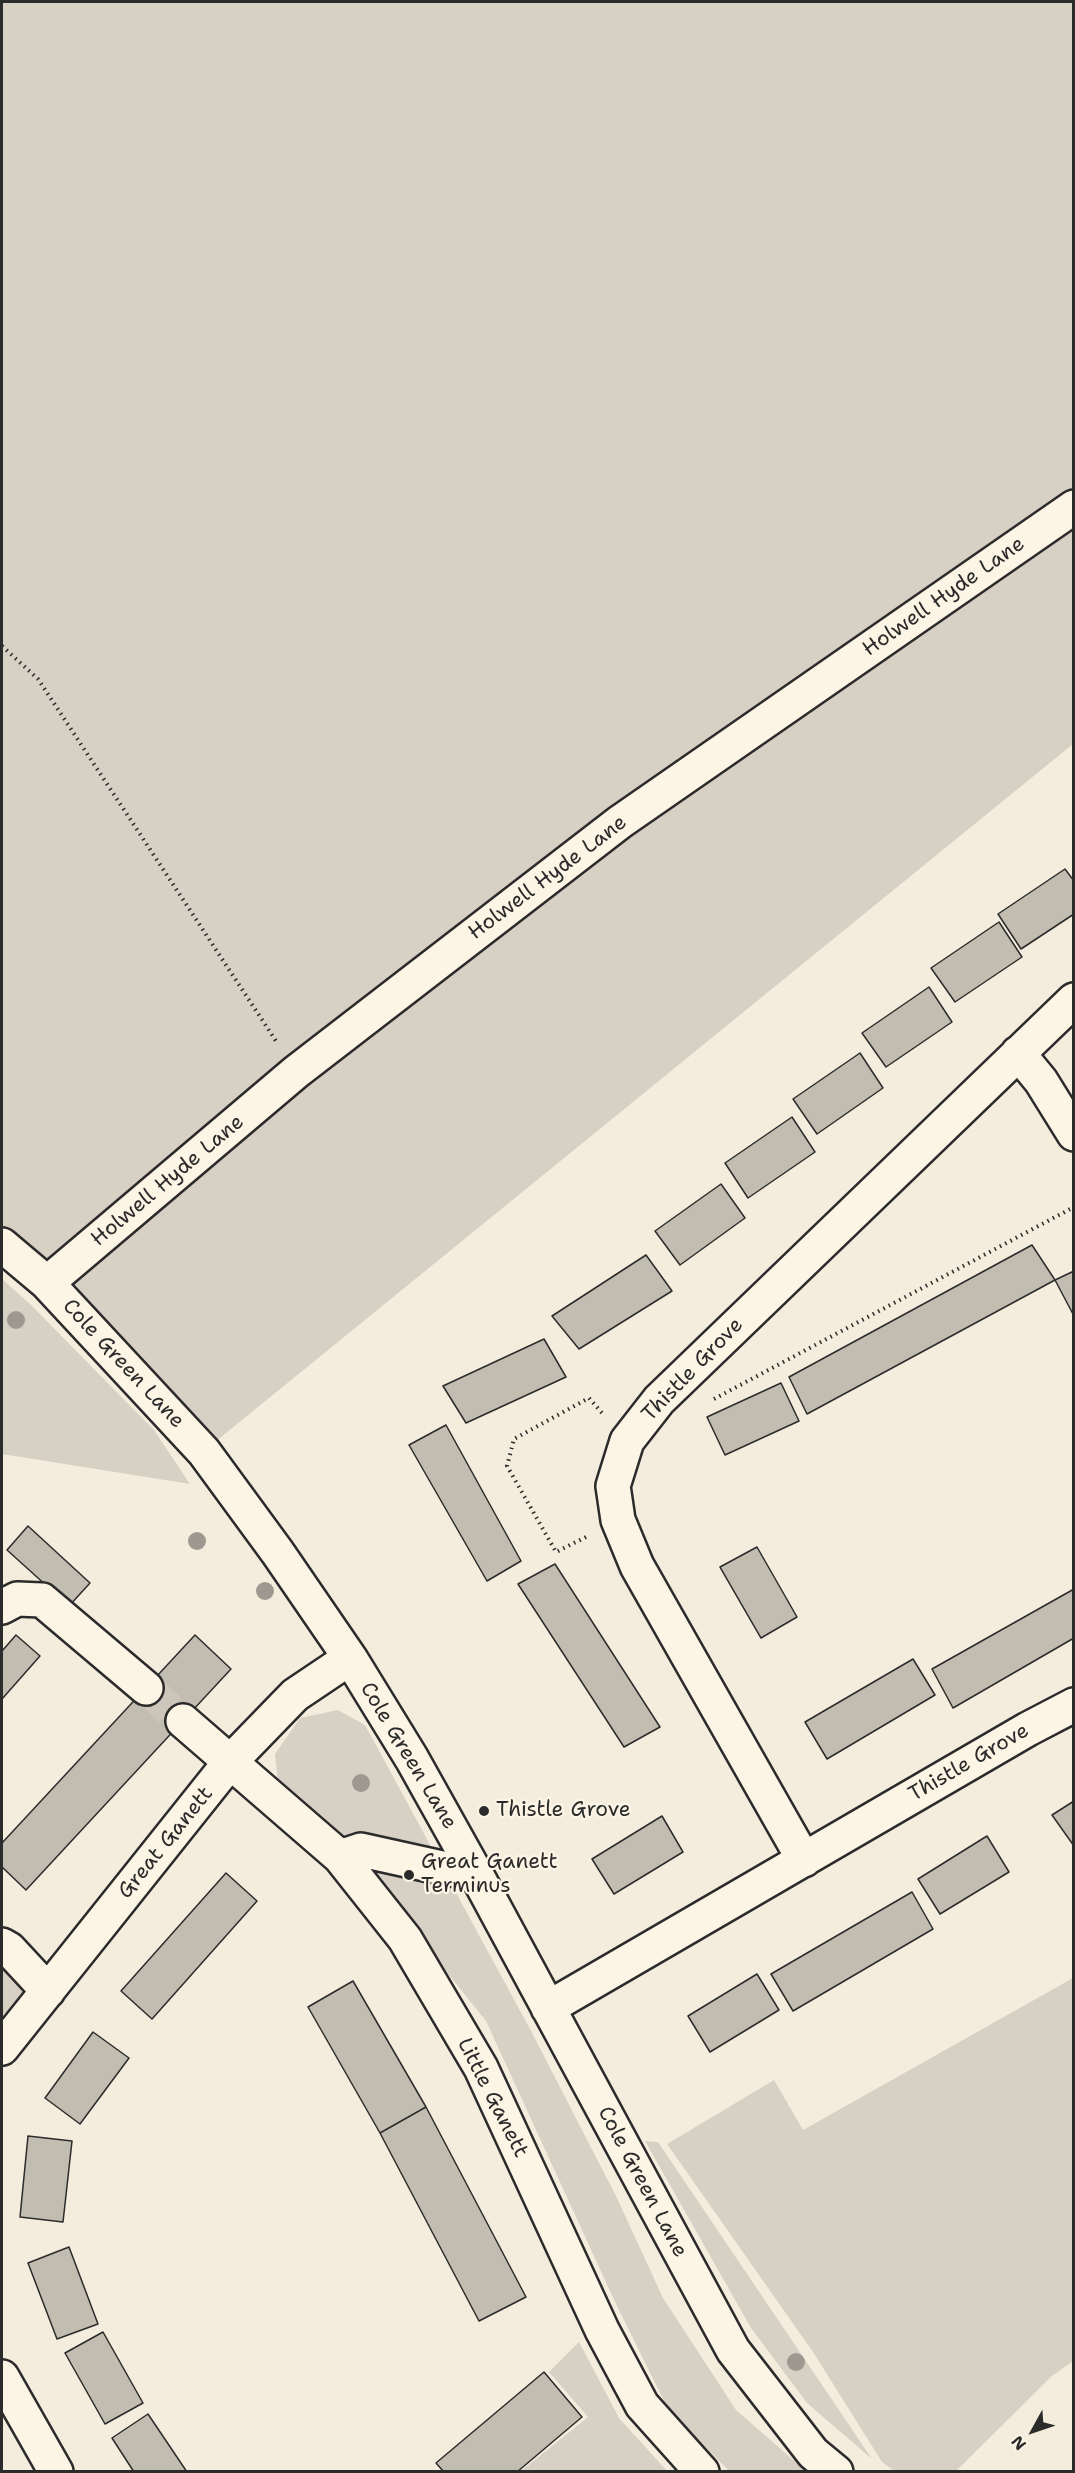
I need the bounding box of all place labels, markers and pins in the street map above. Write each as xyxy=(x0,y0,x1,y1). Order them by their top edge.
place label: Thistle Grove xyxy=(496,1798,631,1824)
marker: Thistle Grove xyxy=(477,1804,491,1818)
place label: Great Ganett Terminus xyxy=(421,1850,558,1900)
marker: Great Ganett Terminus xyxy=(402,1868,416,1882)

